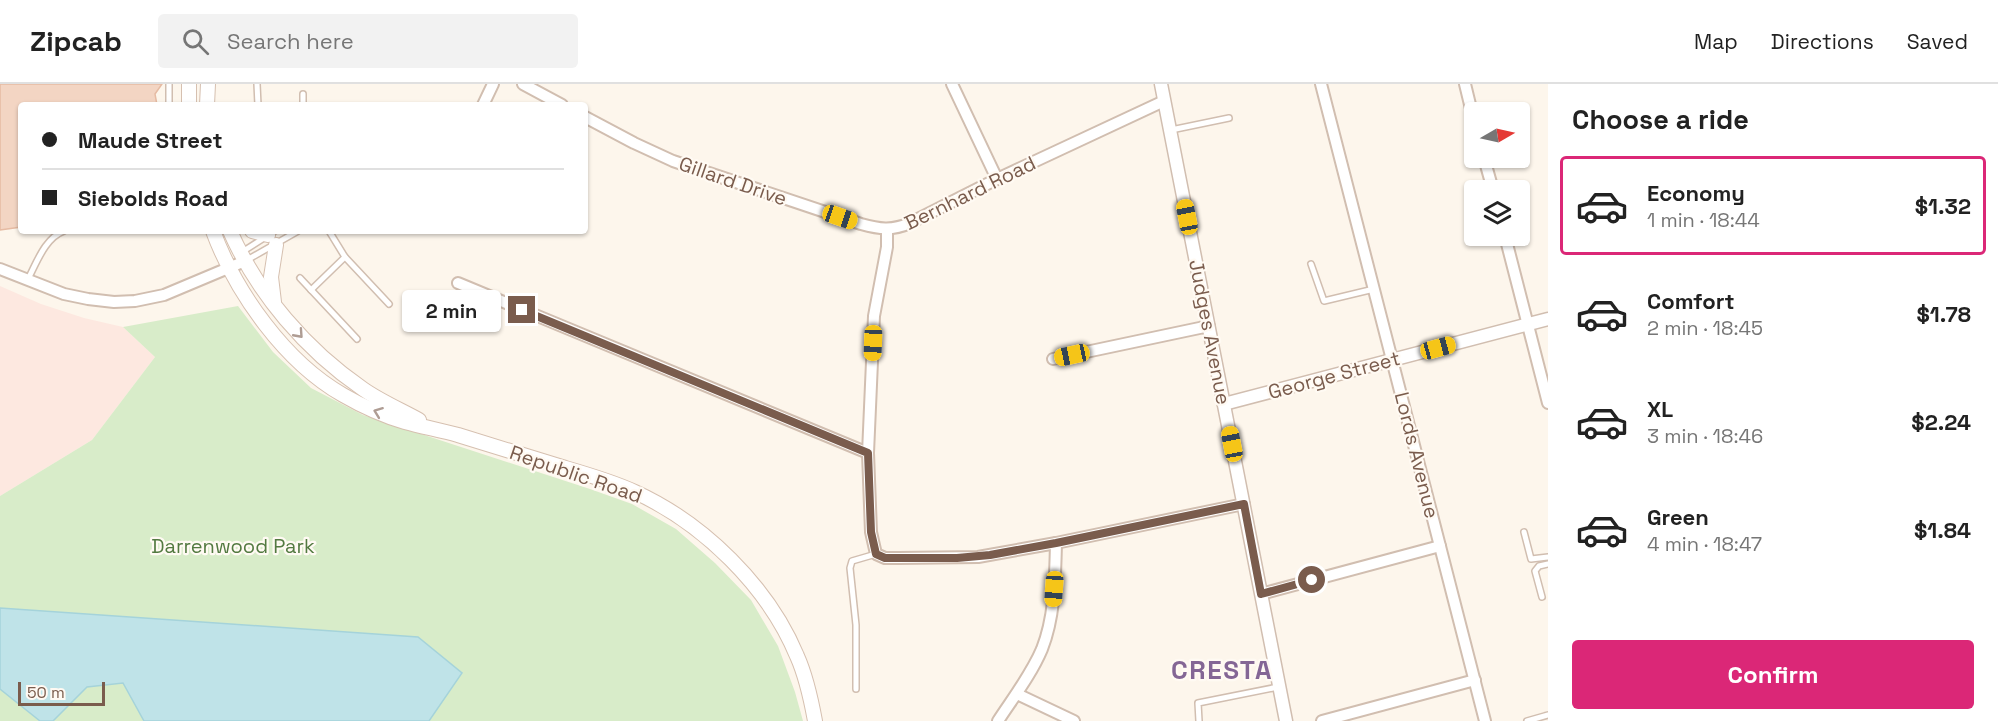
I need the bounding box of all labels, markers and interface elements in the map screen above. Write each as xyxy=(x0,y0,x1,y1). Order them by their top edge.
search box xyxy=(158,14,578,68)
text: Zipcab xyxy=(30,23,122,59)
icon: search xyxy=(179,25,212,58)
text: Search here xyxy=(227,27,354,55)
text: Map xyxy=(1694,28,1738,55)
text: Directions xyxy=(1771,28,1874,55)
text: Saved xyxy=(1907,28,1968,55)
north arrow xyxy=(1464,102,1530,168)
map controls xyxy=(1464,102,1530,246)
text: Choose a ride xyxy=(1572,102,1749,137)
text: Maude Street xyxy=(78,126,222,154)
street label: Gillard Drive xyxy=(676,150,790,212)
street label: Bernhard Road xyxy=(900,150,1040,236)
icon: car xyxy=(1575,179,1629,233)
text: Economy xyxy=(1647,179,1745,207)
button: layers xyxy=(1464,180,1530,246)
text: Siebolds Road xyxy=(78,184,228,212)
text: $1.32 xyxy=(1915,192,1971,220)
car xyxy=(1175,198,1199,236)
car xyxy=(820,203,860,231)
text: 1 min · 18:44 xyxy=(1647,207,1760,233)
street label: Judges Avenue xyxy=(1183,257,1237,407)
icon: car xyxy=(1575,287,1629,341)
text: Comfort xyxy=(1647,287,1735,315)
callout: 2 min xyxy=(402,289,501,331)
route end xyxy=(508,296,535,323)
text: 2 min xyxy=(426,298,477,324)
text: $1.78 xyxy=(1917,300,1971,328)
text: 2 min · 18:45 xyxy=(1647,315,1763,341)
car xyxy=(863,325,883,361)
one-way arrow xyxy=(292,327,303,338)
car xyxy=(1418,335,1458,361)
car xyxy=(1053,342,1091,368)
street label: George Street xyxy=(1265,345,1403,405)
street label: Lords Avenue xyxy=(1389,389,1445,521)
icon: car xyxy=(1575,395,1629,449)
text: XL xyxy=(1647,395,1673,423)
one-way arrow xyxy=(374,407,385,419)
text: $2.24 xyxy=(1911,408,1971,436)
text: 3 min · 18:46 xyxy=(1647,423,1763,449)
car xyxy=(1220,425,1244,463)
street label: Republic Road xyxy=(506,439,646,509)
icon: car xyxy=(1575,503,1629,557)
text: Green xyxy=(1647,503,1709,531)
text: $1.84 xyxy=(1914,516,1971,544)
text: 4 min · 18:47 xyxy=(1647,531,1762,557)
park label: Darrenwood Park xyxy=(151,533,315,559)
route start xyxy=(1298,566,1325,593)
car xyxy=(1044,570,1064,608)
button: Confirm xyxy=(1572,640,1974,709)
district label: CRESTA xyxy=(1171,653,1273,687)
scale bar xyxy=(18,679,105,706)
text: 50 m xyxy=(27,682,65,703)

